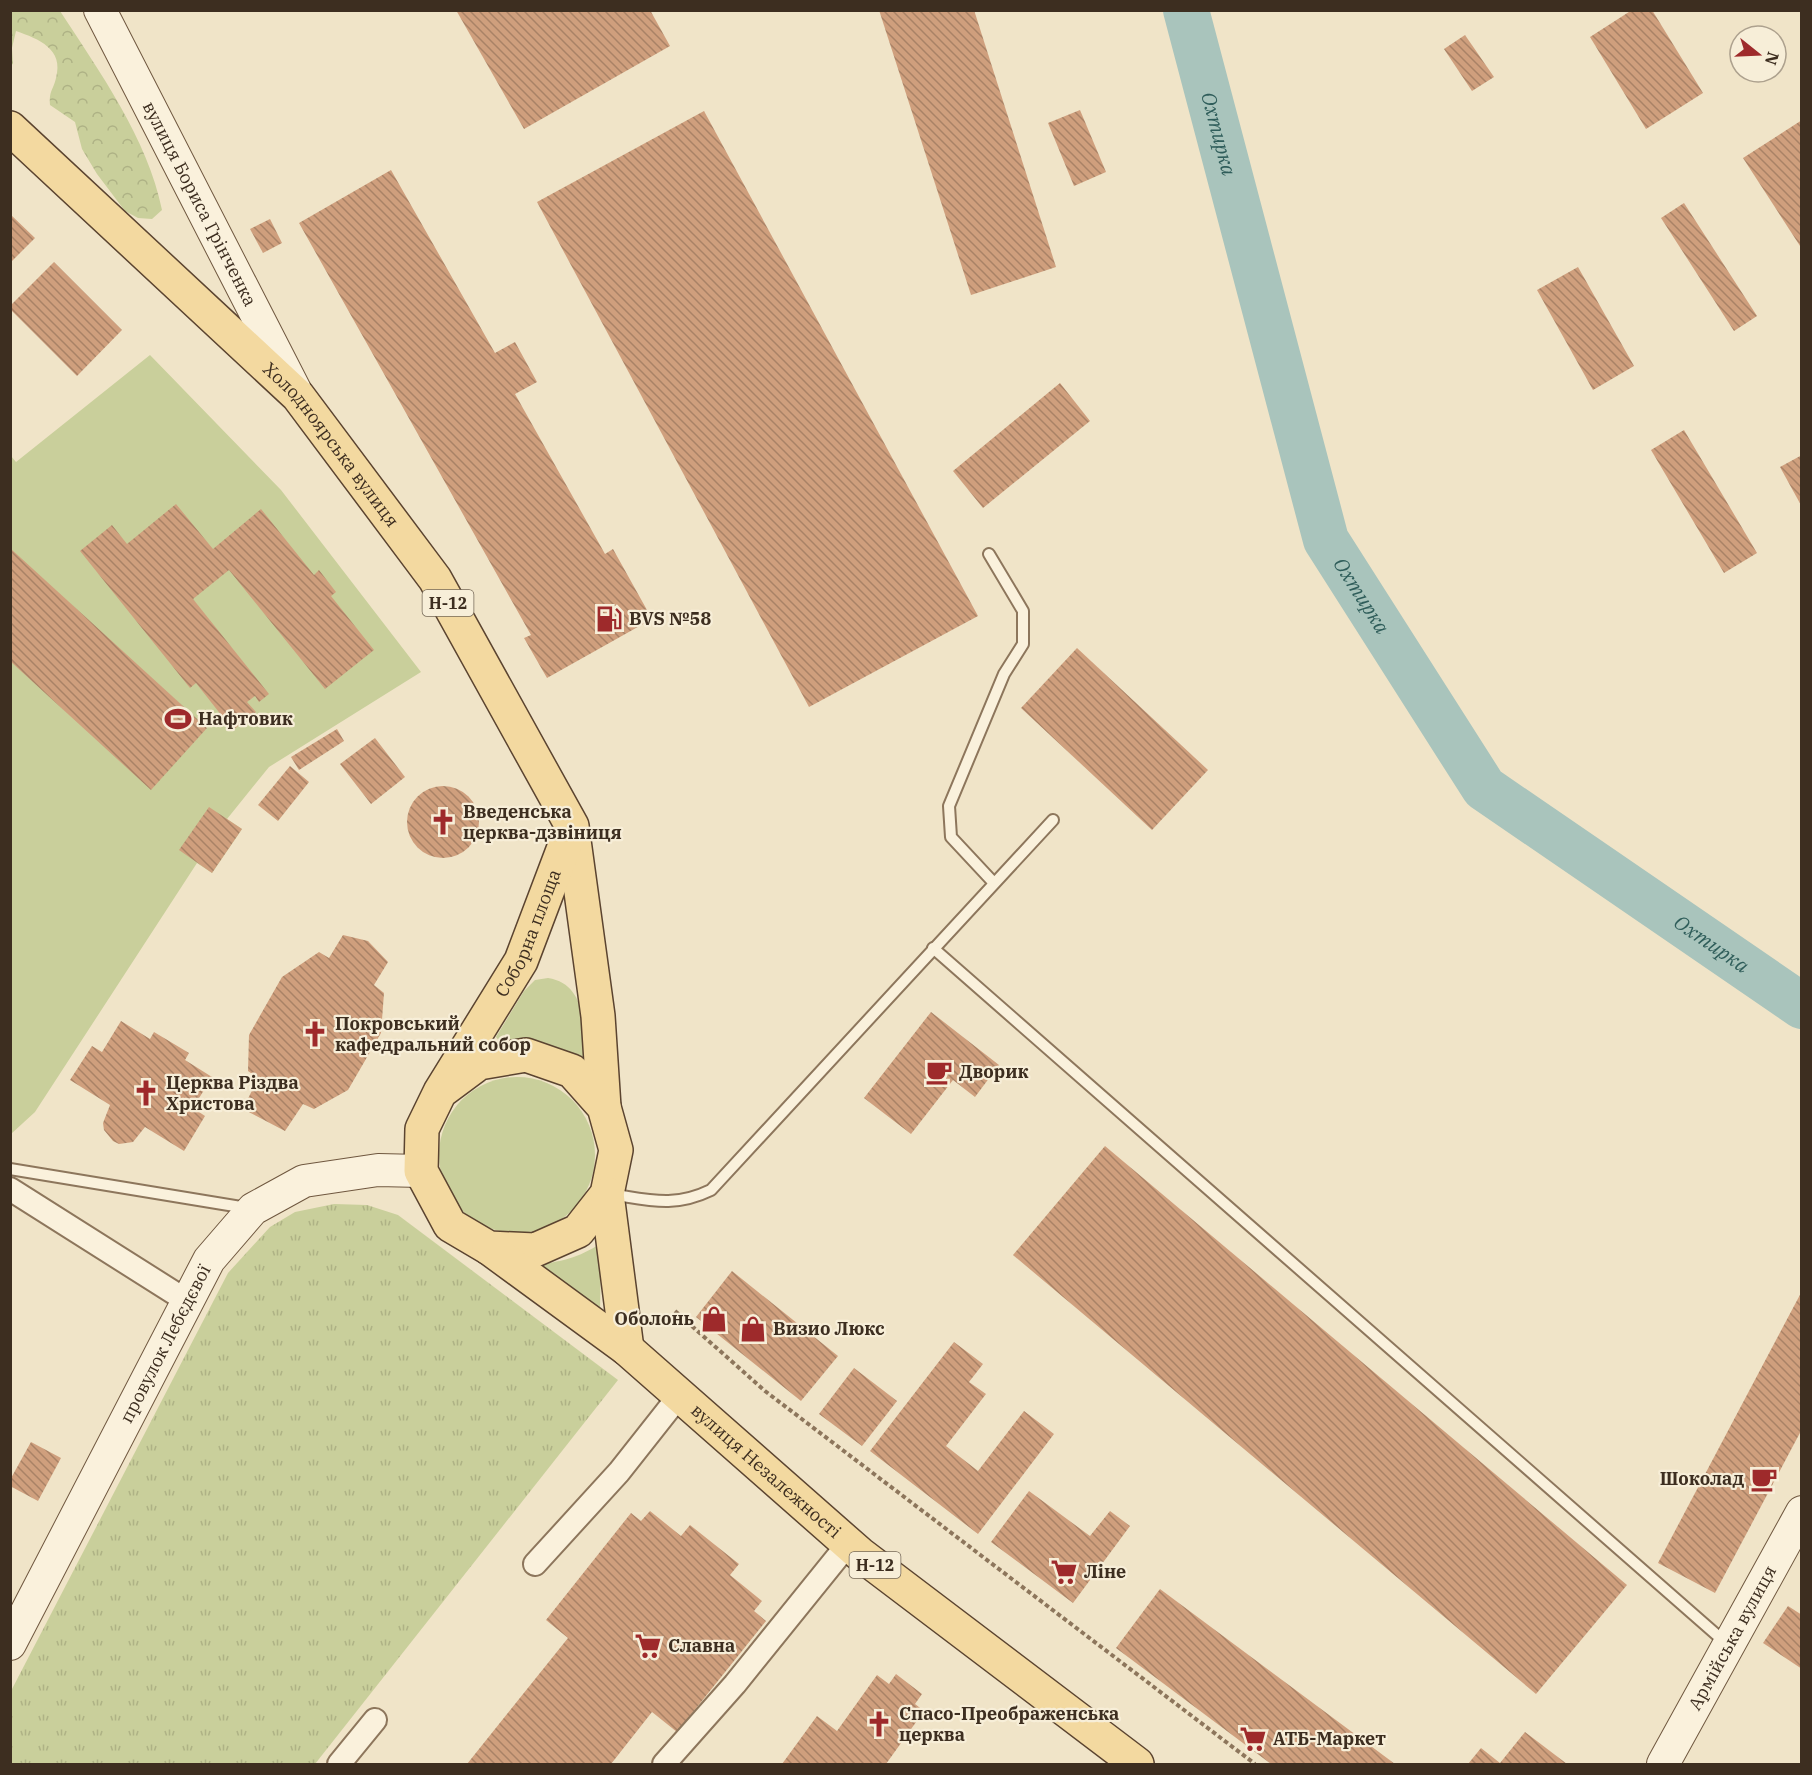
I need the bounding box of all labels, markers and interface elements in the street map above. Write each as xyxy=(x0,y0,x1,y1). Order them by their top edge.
north arrow xyxy=(1728,24,1788,84)
text: N xyxy=(1761,50,1784,68)
water label: Охтирка xyxy=(1195,89,1243,179)
street label: вулиця Бориса Грінченка xyxy=(138,97,262,310)
street label: Холодноярська вулиця xyxy=(258,357,404,531)
water label: Охтирка xyxy=(1327,552,1396,639)
road number: Н-12 xyxy=(422,590,474,616)
fuel station icon: BVS №58 xyxy=(594,604,624,634)
place label: BVS №58 xyxy=(629,607,711,630)
sports icon: Нафтовик xyxy=(163,704,193,734)
place label: Нафтовик xyxy=(198,707,293,730)
place label: Введенська церква-дзвіниця xyxy=(463,800,622,844)
church icon: Введенська церква-дзвіниця xyxy=(428,807,458,837)
street label: Соборна площа xyxy=(490,866,566,1001)
water label: Охтирка xyxy=(1669,908,1755,979)
place label: Покровський кафедральний собор xyxy=(335,1012,531,1056)
church icon: Покровський кафедральний собор xyxy=(300,1019,330,1049)
cafe icon: Дворик xyxy=(924,1057,954,1087)
place label: Дворик xyxy=(959,1060,1029,1083)
place label: Церква Різдва Христова xyxy=(166,1071,299,1115)
church icon: Церква Різдва Христова xyxy=(131,1078,161,1108)
street label: провулок Лебєдєвої xyxy=(115,1260,216,1427)
shop icon: Оболонь xyxy=(699,1304,729,1334)
place label: Оболонь xyxy=(614,1307,694,1330)
shop icon: Визио Люкс xyxy=(738,1314,768,1344)
place label: Визио Люкс xyxy=(773,1317,885,1340)
street label: вулиця Незалежності xyxy=(686,1399,846,1543)
cafe icon: Шоколад xyxy=(1749,1464,1779,1494)
place label: Шоколад xyxy=(1660,1467,1744,1490)
road number: Н-12 xyxy=(850,1552,900,1578)
supermarket icon: Ліне xyxy=(1049,1557,1079,1587)
place label: Ліне xyxy=(1084,1560,1126,1583)
street label: Армійська вулиця xyxy=(1683,1561,1781,1714)
supermarket icon: Славна xyxy=(633,1631,663,1661)
place label: Славна xyxy=(668,1634,735,1657)
place label: Спасо-Преображенська церква xyxy=(899,1702,1119,1746)
church icon: Спасо-Преображенська церква xyxy=(864,1709,894,1739)
supermarket icon: АТБ-Маркет xyxy=(1238,1724,1268,1754)
place label: АТБ-Маркет xyxy=(1273,1727,1386,1750)

